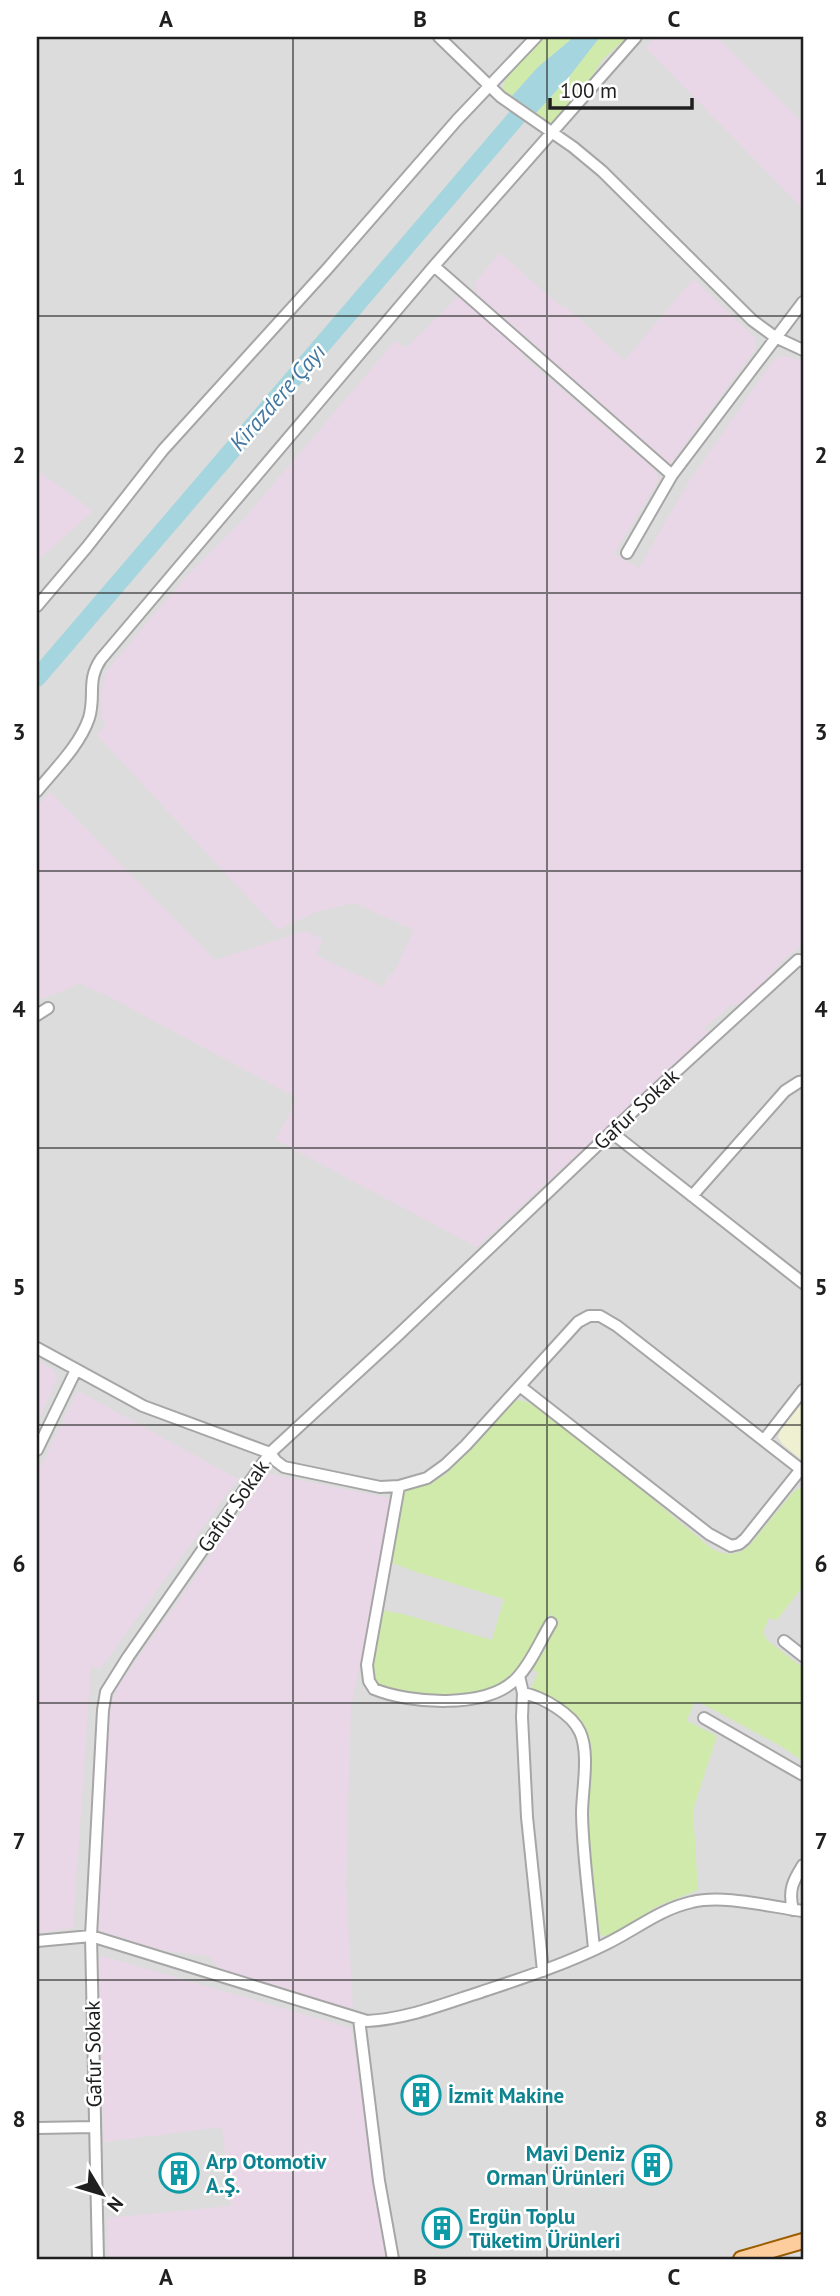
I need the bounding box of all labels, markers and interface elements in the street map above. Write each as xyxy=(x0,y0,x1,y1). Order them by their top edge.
text: A xyxy=(159,4,173,33)
text: B xyxy=(413,4,427,33)
text: C xyxy=(668,4,681,33)
scale bar xyxy=(550,66,691,110)
text: 100 m xyxy=(560,77,617,104)
text: 1 xyxy=(12,162,26,191)
text: 1 xyxy=(814,162,828,191)
water label: Kirazdere Çayı xyxy=(223,337,331,456)
text: 2 xyxy=(12,440,26,469)
text: 2 xyxy=(814,440,828,469)
text: 3 xyxy=(12,717,26,746)
text: 3 xyxy=(814,717,828,746)
text: 4 xyxy=(12,994,26,1023)
text: 4 xyxy=(814,994,828,1023)
street label: Gafur Sokak xyxy=(588,1063,684,1155)
text: 5 xyxy=(12,1272,26,1301)
text: 5 xyxy=(814,1272,828,1301)
street label: Gafur Sokak xyxy=(191,1454,275,1558)
text: 6 xyxy=(12,1549,26,1578)
text: 6 xyxy=(814,1549,828,1578)
text: 7 xyxy=(12,1826,26,1855)
text: 7 xyxy=(814,1826,828,1855)
street label: Gafur Sokak xyxy=(79,2000,107,2108)
building icon: İzmit Makine xyxy=(400,2074,442,2116)
place label: İzmit Makine xyxy=(448,2082,564,2109)
text: 8 xyxy=(12,2104,26,2133)
text: 8 xyxy=(814,2104,828,2133)
place label: Mavi Deniz Orman Ürünleri xyxy=(486,2140,625,2191)
building icon: Mavi Deniz Orman Ürünleri xyxy=(631,2144,673,2186)
place label: Arp Otomotiv A.Ş. xyxy=(206,2148,327,2199)
building icon: Arp Otomotiv A.Ş. xyxy=(158,2152,200,2194)
north arrow xyxy=(66,2160,136,2230)
text: N xyxy=(102,2192,129,2217)
place label: Ergün Toplu Tüketim Ürünleri xyxy=(469,2203,620,2254)
building icon: Ergün Toplu Tüketim Ürünleri xyxy=(421,2207,463,2249)
text: A xyxy=(159,2262,173,2291)
text: B xyxy=(413,2262,427,2291)
text: C xyxy=(668,2262,681,2291)

